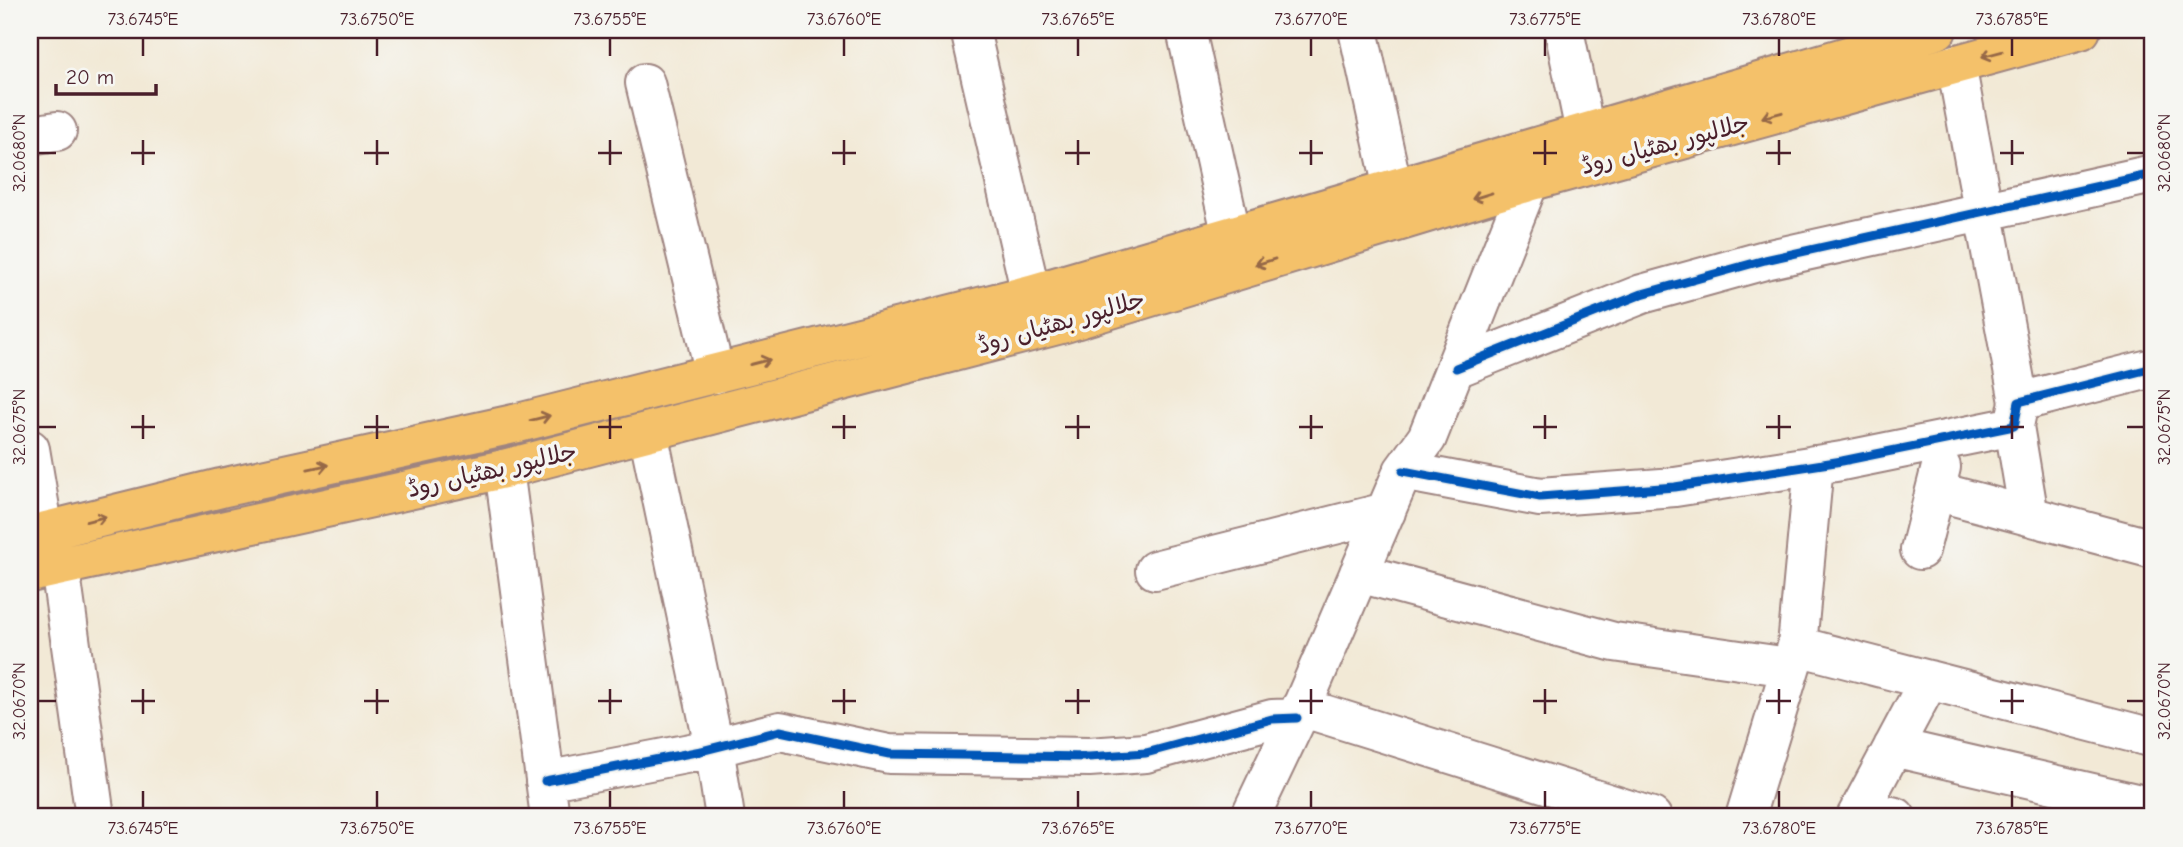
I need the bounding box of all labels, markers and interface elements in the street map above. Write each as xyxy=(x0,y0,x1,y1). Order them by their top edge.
text: 73.6745°E xyxy=(108,9,179,30)
text: 73.6750°E xyxy=(340,9,414,30)
text: 73.6755°E xyxy=(573,9,647,30)
text: 73.6760°E xyxy=(807,9,881,30)
text: 73.6765°E xyxy=(1041,9,1115,30)
text: 73.6770°E xyxy=(1274,9,1348,30)
text: 73.6775°E xyxy=(1509,9,1581,30)
text: 73.6780°E xyxy=(1742,9,1816,30)
text: 73.6785°E xyxy=(1976,9,2049,30)
one-way arrow xyxy=(1981,49,2003,62)
scale bar xyxy=(56,52,156,96)
text: 20 m xyxy=(66,65,114,89)
street label: جلالپور بھٹیاں روڈ xyxy=(1578,108,1752,181)
one-way arrow xyxy=(1761,109,1784,122)
text: 32.0680°N xyxy=(9,114,30,192)
text: 32.0680°N xyxy=(2154,114,2175,192)
one-way arrow xyxy=(1472,191,1494,203)
one-way arrow xyxy=(1254,257,1276,270)
street label: جلالپور بھٹیاں روڈ xyxy=(974,285,1148,360)
one-way arrow xyxy=(748,355,771,368)
text: 32.0675°N xyxy=(9,389,30,465)
text: 32.0675°N xyxy=(2154,389,2175,465)
one-way arrow xyxy=(528,411,551,424)
street label: جلالپور بھٹیاں روڈ xyxy=(405,437,580,504)
one-way arrow xyxy=(306,459,329,473)
one-way arrow xyxy=(84,512,107,525)
text: 32.0670°N xyxy=(9,662,30,740)
text: 32.0670°N xyxy=(2154,662,2175,740)
text: 73.6745°E xyxy=(108,818,179,839)
text: 73.6750°E xyxy=(340,818,414,839)
text: 73.6755°E xyxy=(573,818,647,839)
text: 73.6760°E xyxy=(807,818,881,839)
text: 73.6765°E xyxy=(1041,818,1115,839)
text: 73.6770°E xyxy=(1274,818,1348,839)
text: 73.6775°E xyxy=(1509,818,1581,839)
text: 73.6780°E xyxy=(1742,818,1816,839)
text: 73.6785°E xyxy=(1976,818,2049,839)

